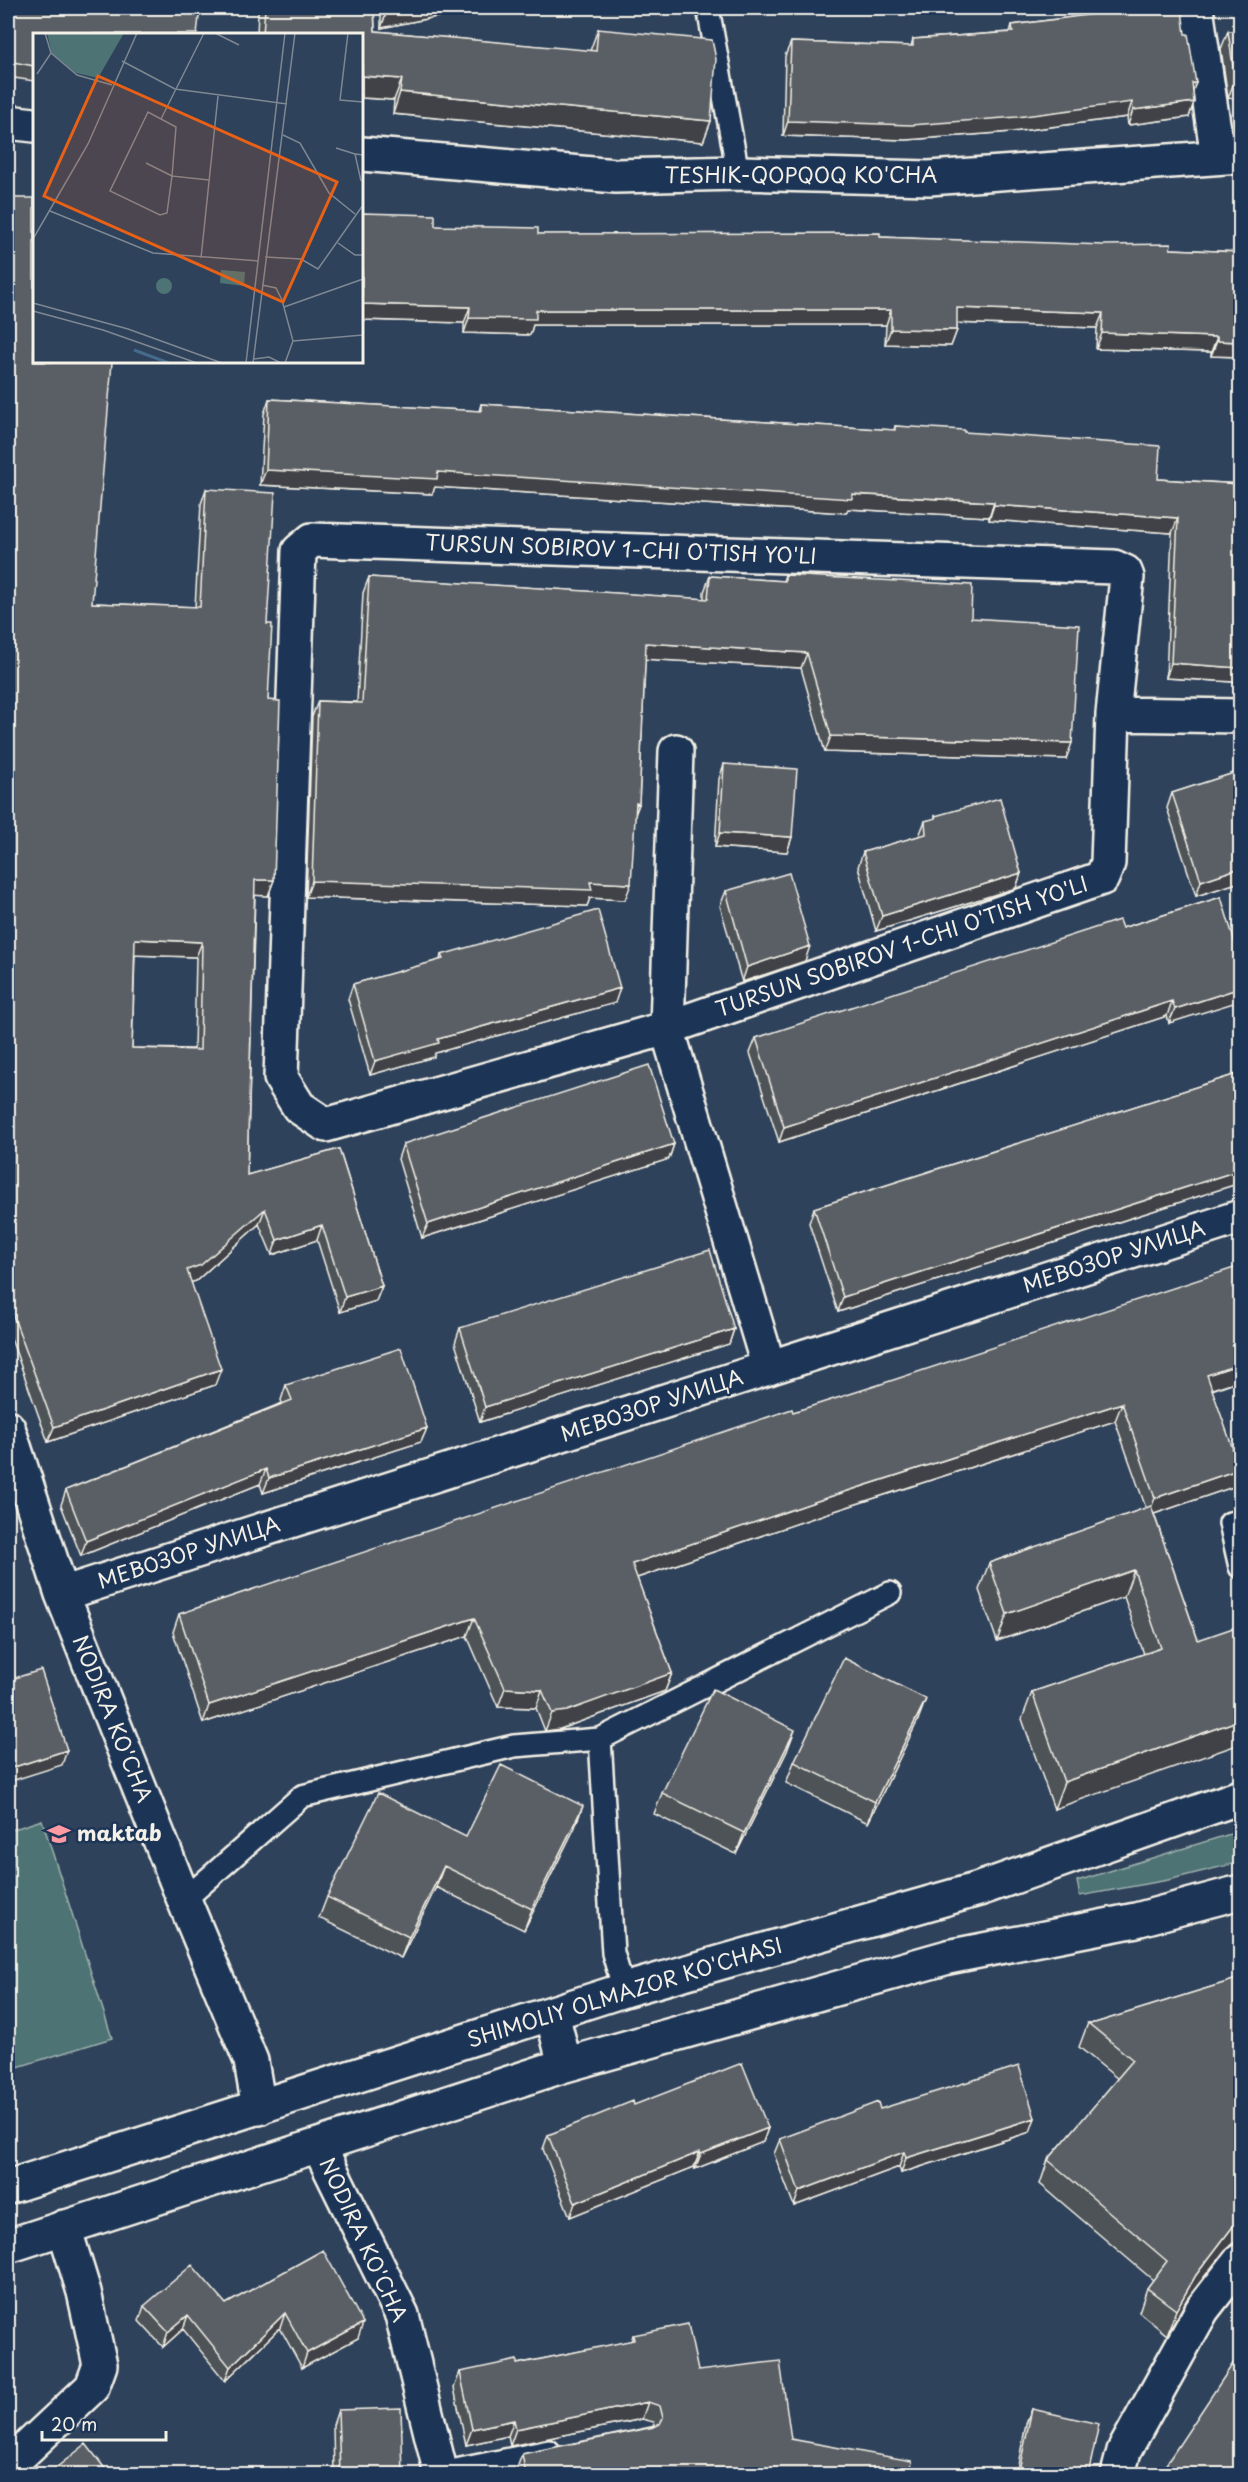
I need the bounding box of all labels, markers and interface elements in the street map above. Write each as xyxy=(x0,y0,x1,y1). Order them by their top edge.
inset map xyxy=(33,33,363,363)
street label: TESHIK-QOPQOQ KO'CHA xyxy=(665,158,937,190)
street label: TURSUN SOBIROV 1-CHI O'TISH YO'LI xyxy=(425,525,817,571)
street label: TURSUN SOBIROV 1-CHI O'TISH YO'LI xyxy=(711,866,1092,1024)
street label: МЕВОЗОР УЛИЦА xyxy=(1018,1211,1209,1300)
street label: МЕВОЗОР УЛИЦА xyxy=(556,1360,747,1449)
street label: МЕВОЗОР УЛИЦА xyxy=(93,1507,284,1596)
street label: NODIRA KO'CHA xyxy=(66,1630,162,1807)
place label: maktab xyxy=(77,1816,162,1848)
school or university icon: maktab xyxy=(46,1821,72,1847)
street label: SHIMOLIY OLMAZOR KO'CHASI xyxy=(463,1928,786,2054)
street label: NODIRA KO'CHA xyxy=(313,2152,417,2327)
scale bar xyxy=(42,2404,166,2442)
text: 20 m xyxy=(51,2410,97,2437)

